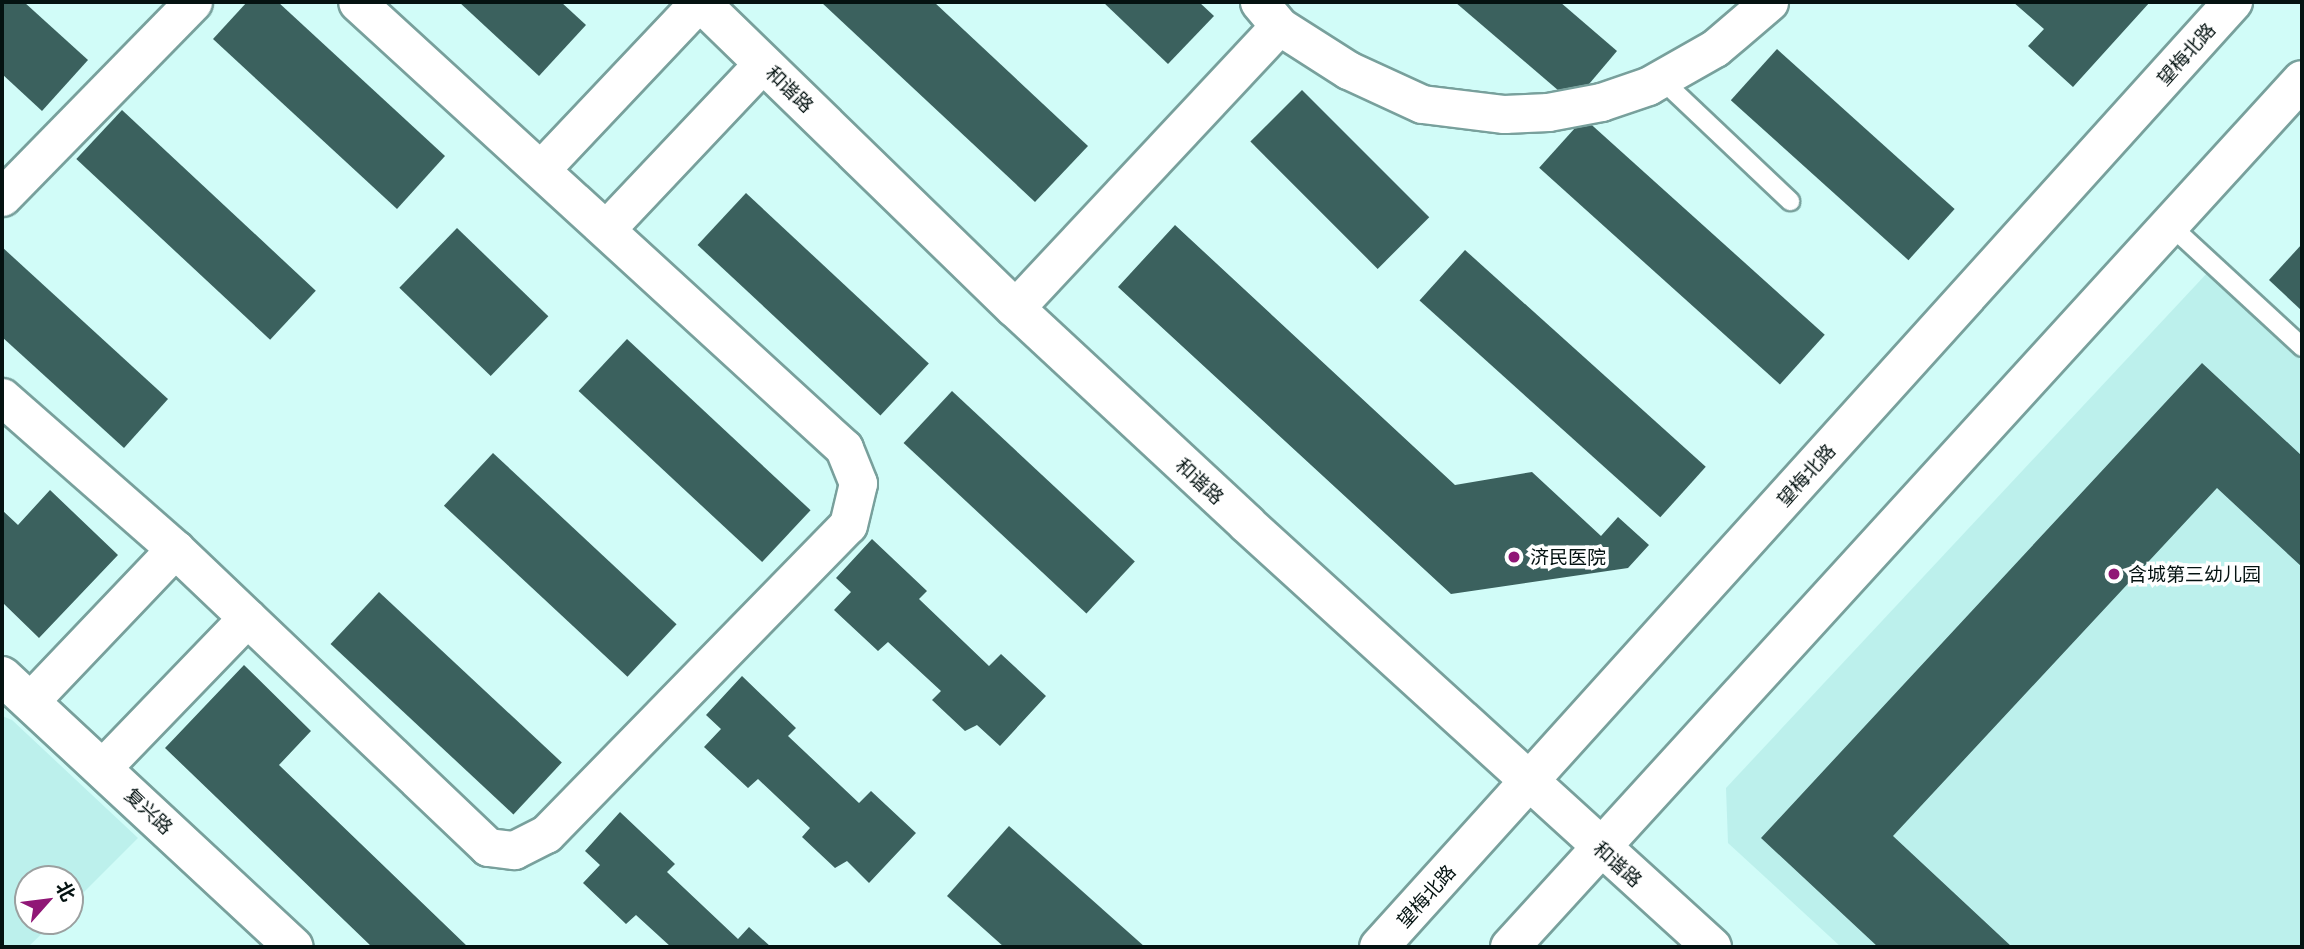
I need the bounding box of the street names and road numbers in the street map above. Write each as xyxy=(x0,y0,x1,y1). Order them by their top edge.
street label: 望梅北路 xyxy=(2152,18,2220,90)
street label: 和谐路 xyxy=(762,61,818,117)
street label: 望梅北路 xyxy=(1772,439,1840,511)
street label: 和谐路 xyxy=(1171,453,1229,509)
street label: 复兴路 xyxy=(120,783,178,839)
street label: 和谐路 xyxy=(1589,836,1647,892)
street label: 望梅北路 xyxy=(1392,860,1460,932)

